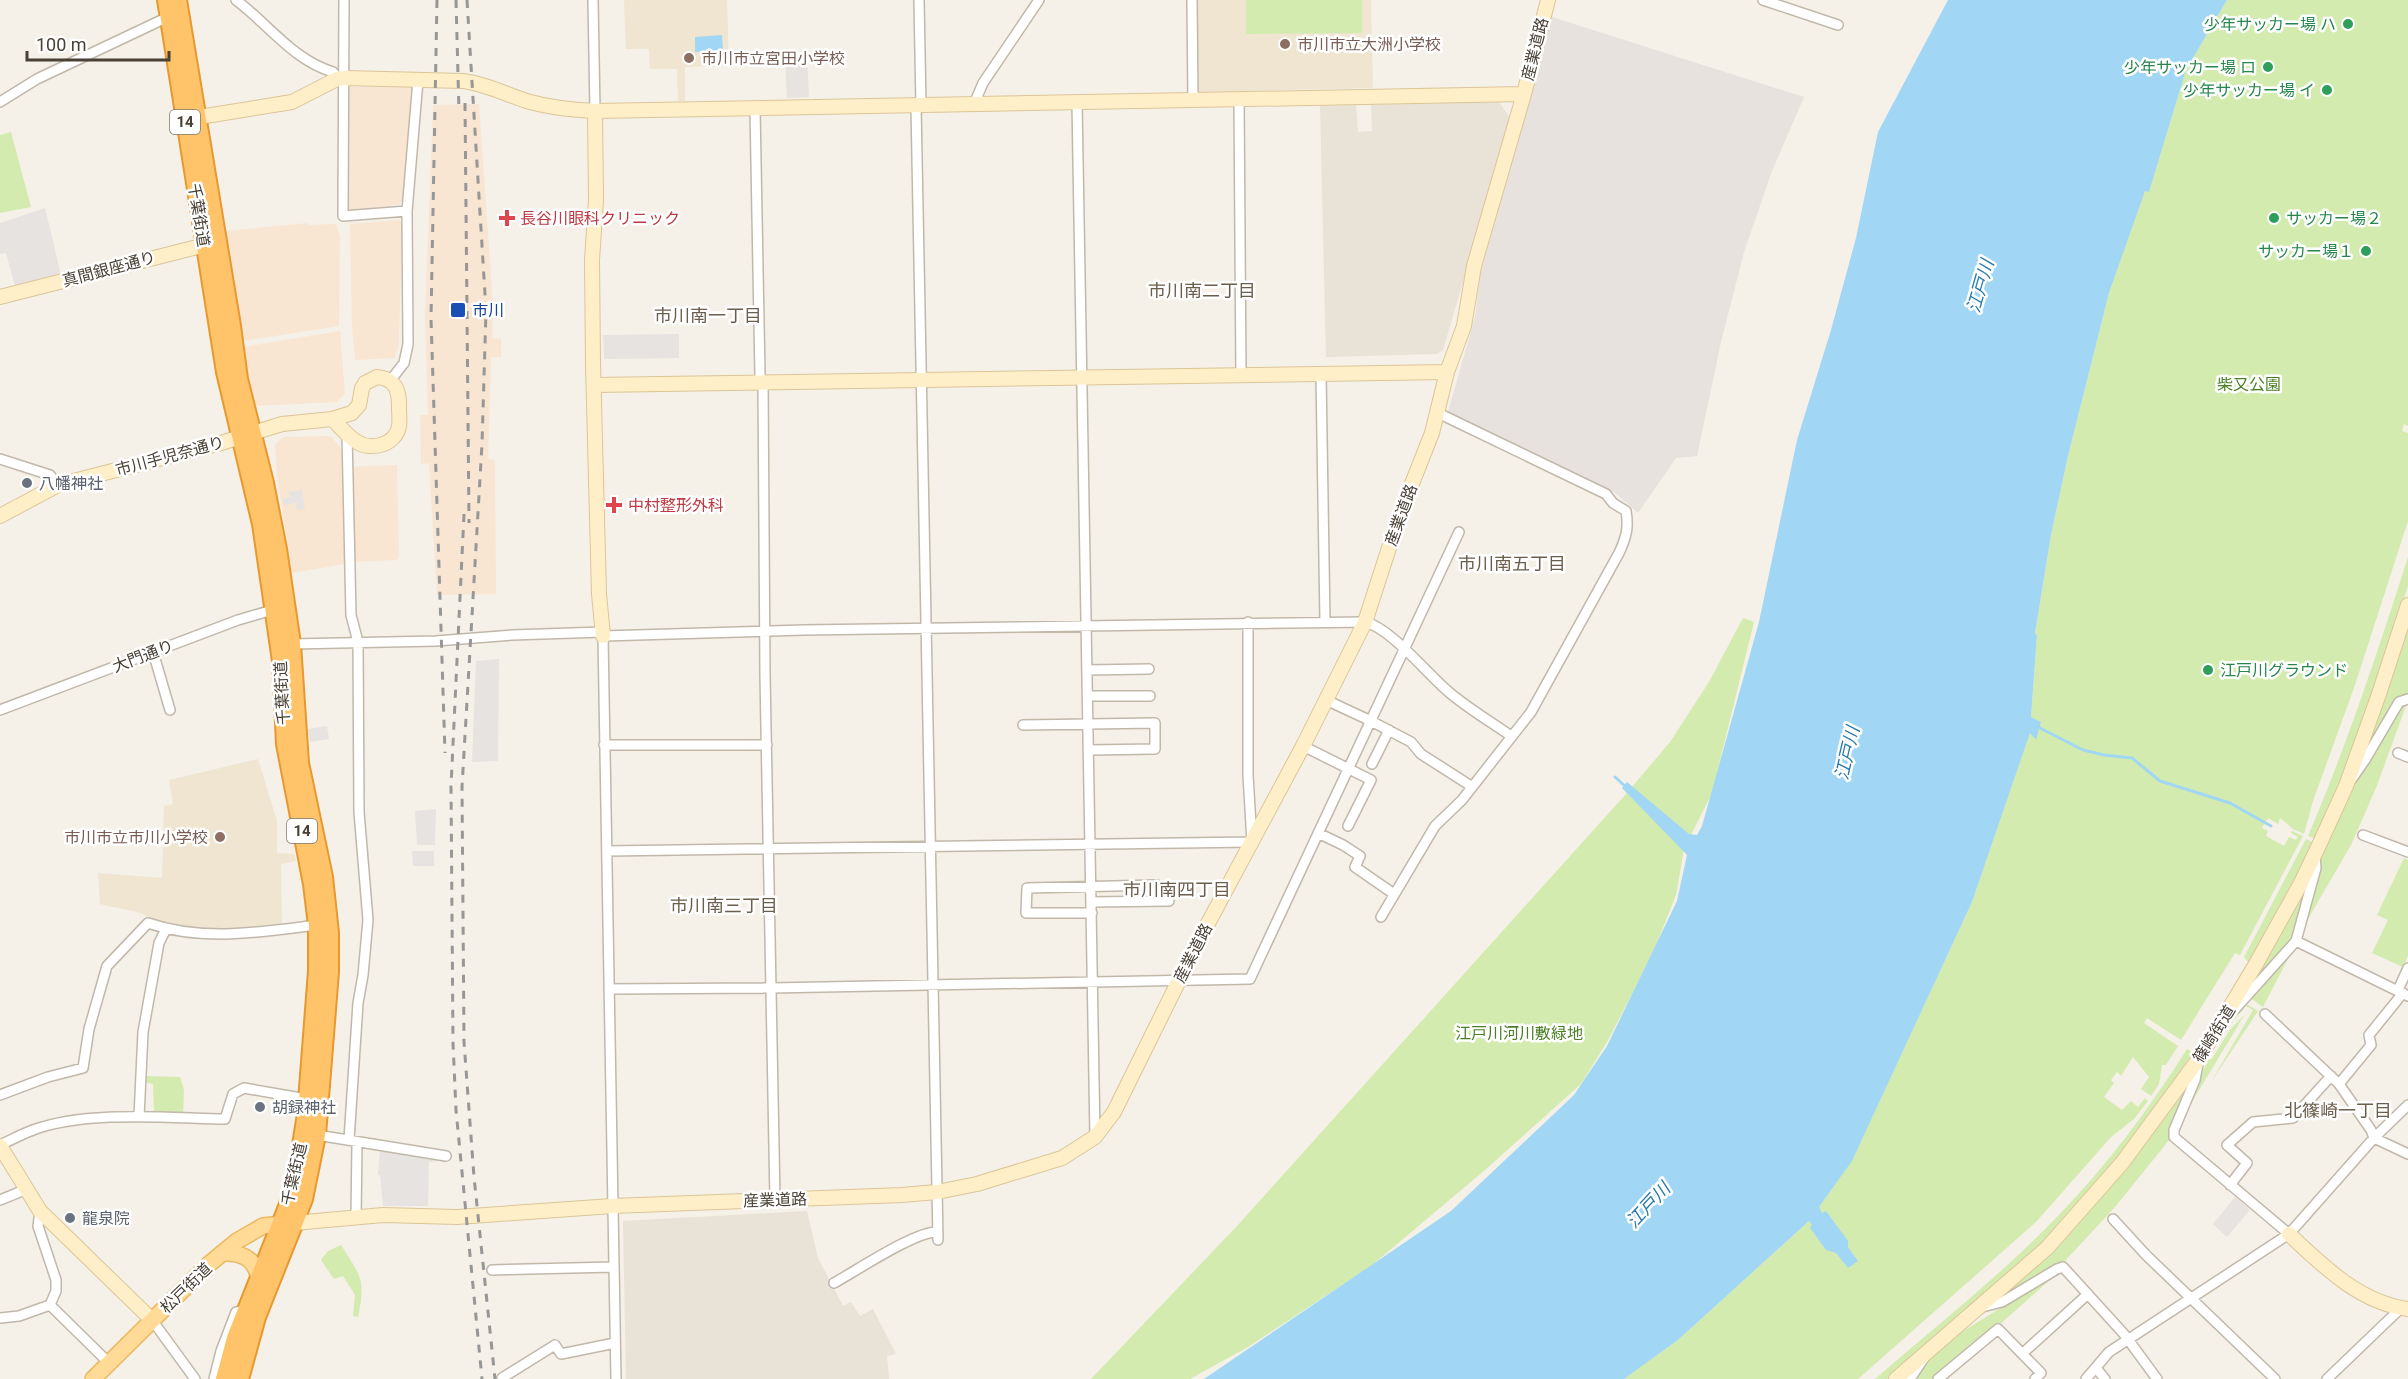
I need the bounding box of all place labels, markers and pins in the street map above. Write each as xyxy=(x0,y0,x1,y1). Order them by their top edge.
place label: 少年サッカー場 ハ xyxy=(2204,15,2336,34)
marker: 少年サッカー場 ハ xyxy=(2341,17,2355,31)
place label: 市川市立大洲小学校 xyxy=(1297,35,1441,54)
marker: 市川市立大洲小学校 xyxy=(1278,37,1292,51)
place label: 市川市立宮田小学校 xyxy=(701,49,845,68)
marker: 市川市立宮田小学校 xyxy=(682,51,696,65)
place label: 少年サッカー場 ロ xyxy=(2124,58,2256,77)
marker: 少年サッカー場 ロ xyxy=(2261,60,2275,74)
place label: 少年サッカー場 イ xyxy=(2183,81,2315,100)
marker: 少年サッカー場 イ xyxy=(2320,83,2334,97)
marker: 長谷川眼科クリニック xyxy=(498,209,516,227)
place label: 長谷川眼科クリニック xyxy=(520,209,680,228)
place label: サッカー場２ xyxy=(2286,209,2382,228)
marker: サッカー場２ xyxy=(2267,211,2281,225)
place label: サッカー場１ xyxy=(2258,242,2354,261)
marker: サッカー場１ xyxy=(2359,244,2373,258)
marker: 市川 xyxy=(449,301,467,319)
place label: 市川 xyxy=(472,301,504,320)
place label: 八幡神社 xyxy=(39,474,103,493)
marker: 八幡神社 xyxy=(20,476,34,490)
marker: 中村整形外科 xyxy=(605,496,623,514)
place label: 中村整形外科 xyxy=(628,496,724,515)
place label: 江戸川グラウンド xyxy=(2220,661,2348,680)
marker: 江戸川グラウンド xyxy=(2201,663,2215,677)
place label: 市川市立市川小学校 xyxy=(64,828,208,847)
marker: 市川市立市川小学校 xyxy=(213,830,227,844)
place label: 胡録神社 xyxy=(272,1098,336,1117)
marker: 胡録神社 xyxy=(253,1100,267,1114)
place label: 龍泉院 xyxy=(82,1209,130,1228)
marker: 龍泉院 xyxy=(63,1211,77,1225)

